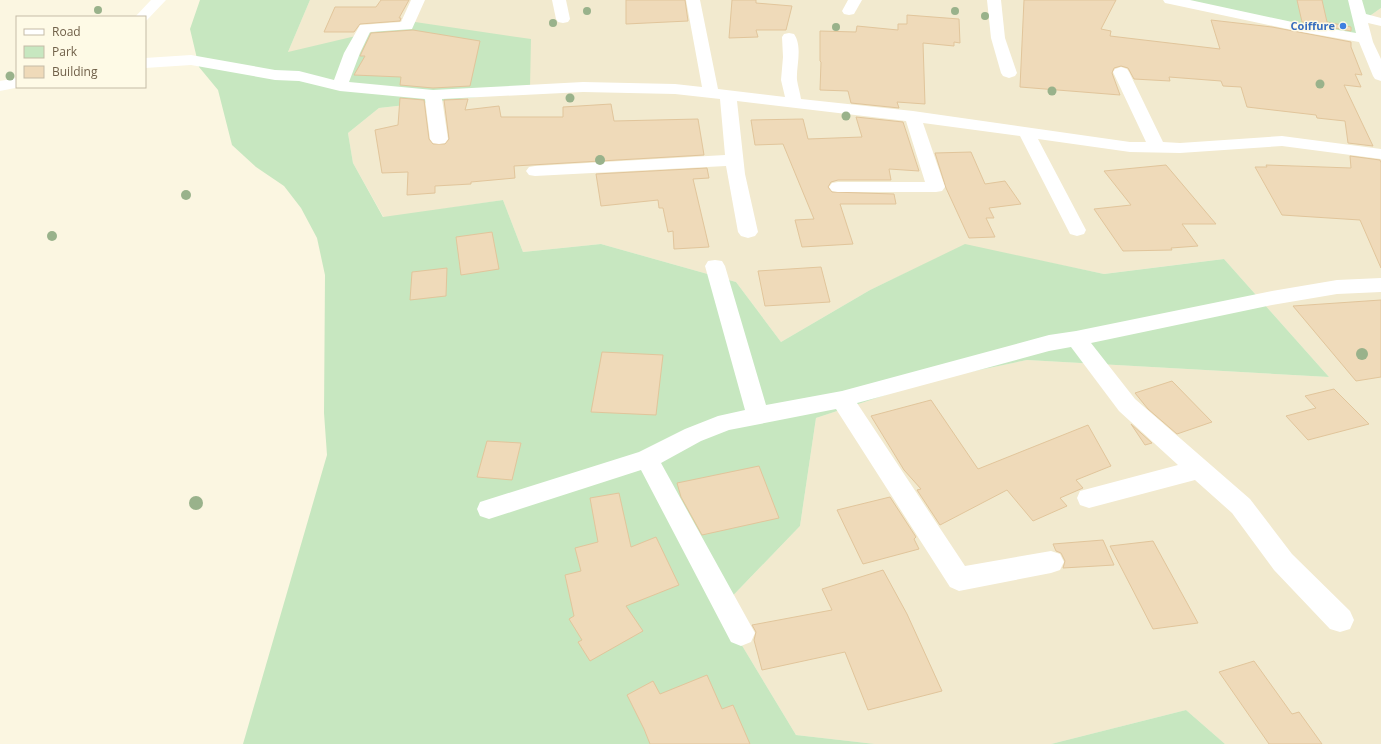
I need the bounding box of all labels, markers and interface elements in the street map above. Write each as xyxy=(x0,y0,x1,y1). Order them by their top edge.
legend xyxy=(16,16,146,88)
place label: Coiffure xyxy=(1291,18,1335,33)
marker: Coiffure xyxy=(1338,21,1348,31)
text: Road xyxy=(52,23,81,40)
text: Park xyxy=(52,43,78,60)
text: Building xyxy=(52,63,98,80)

